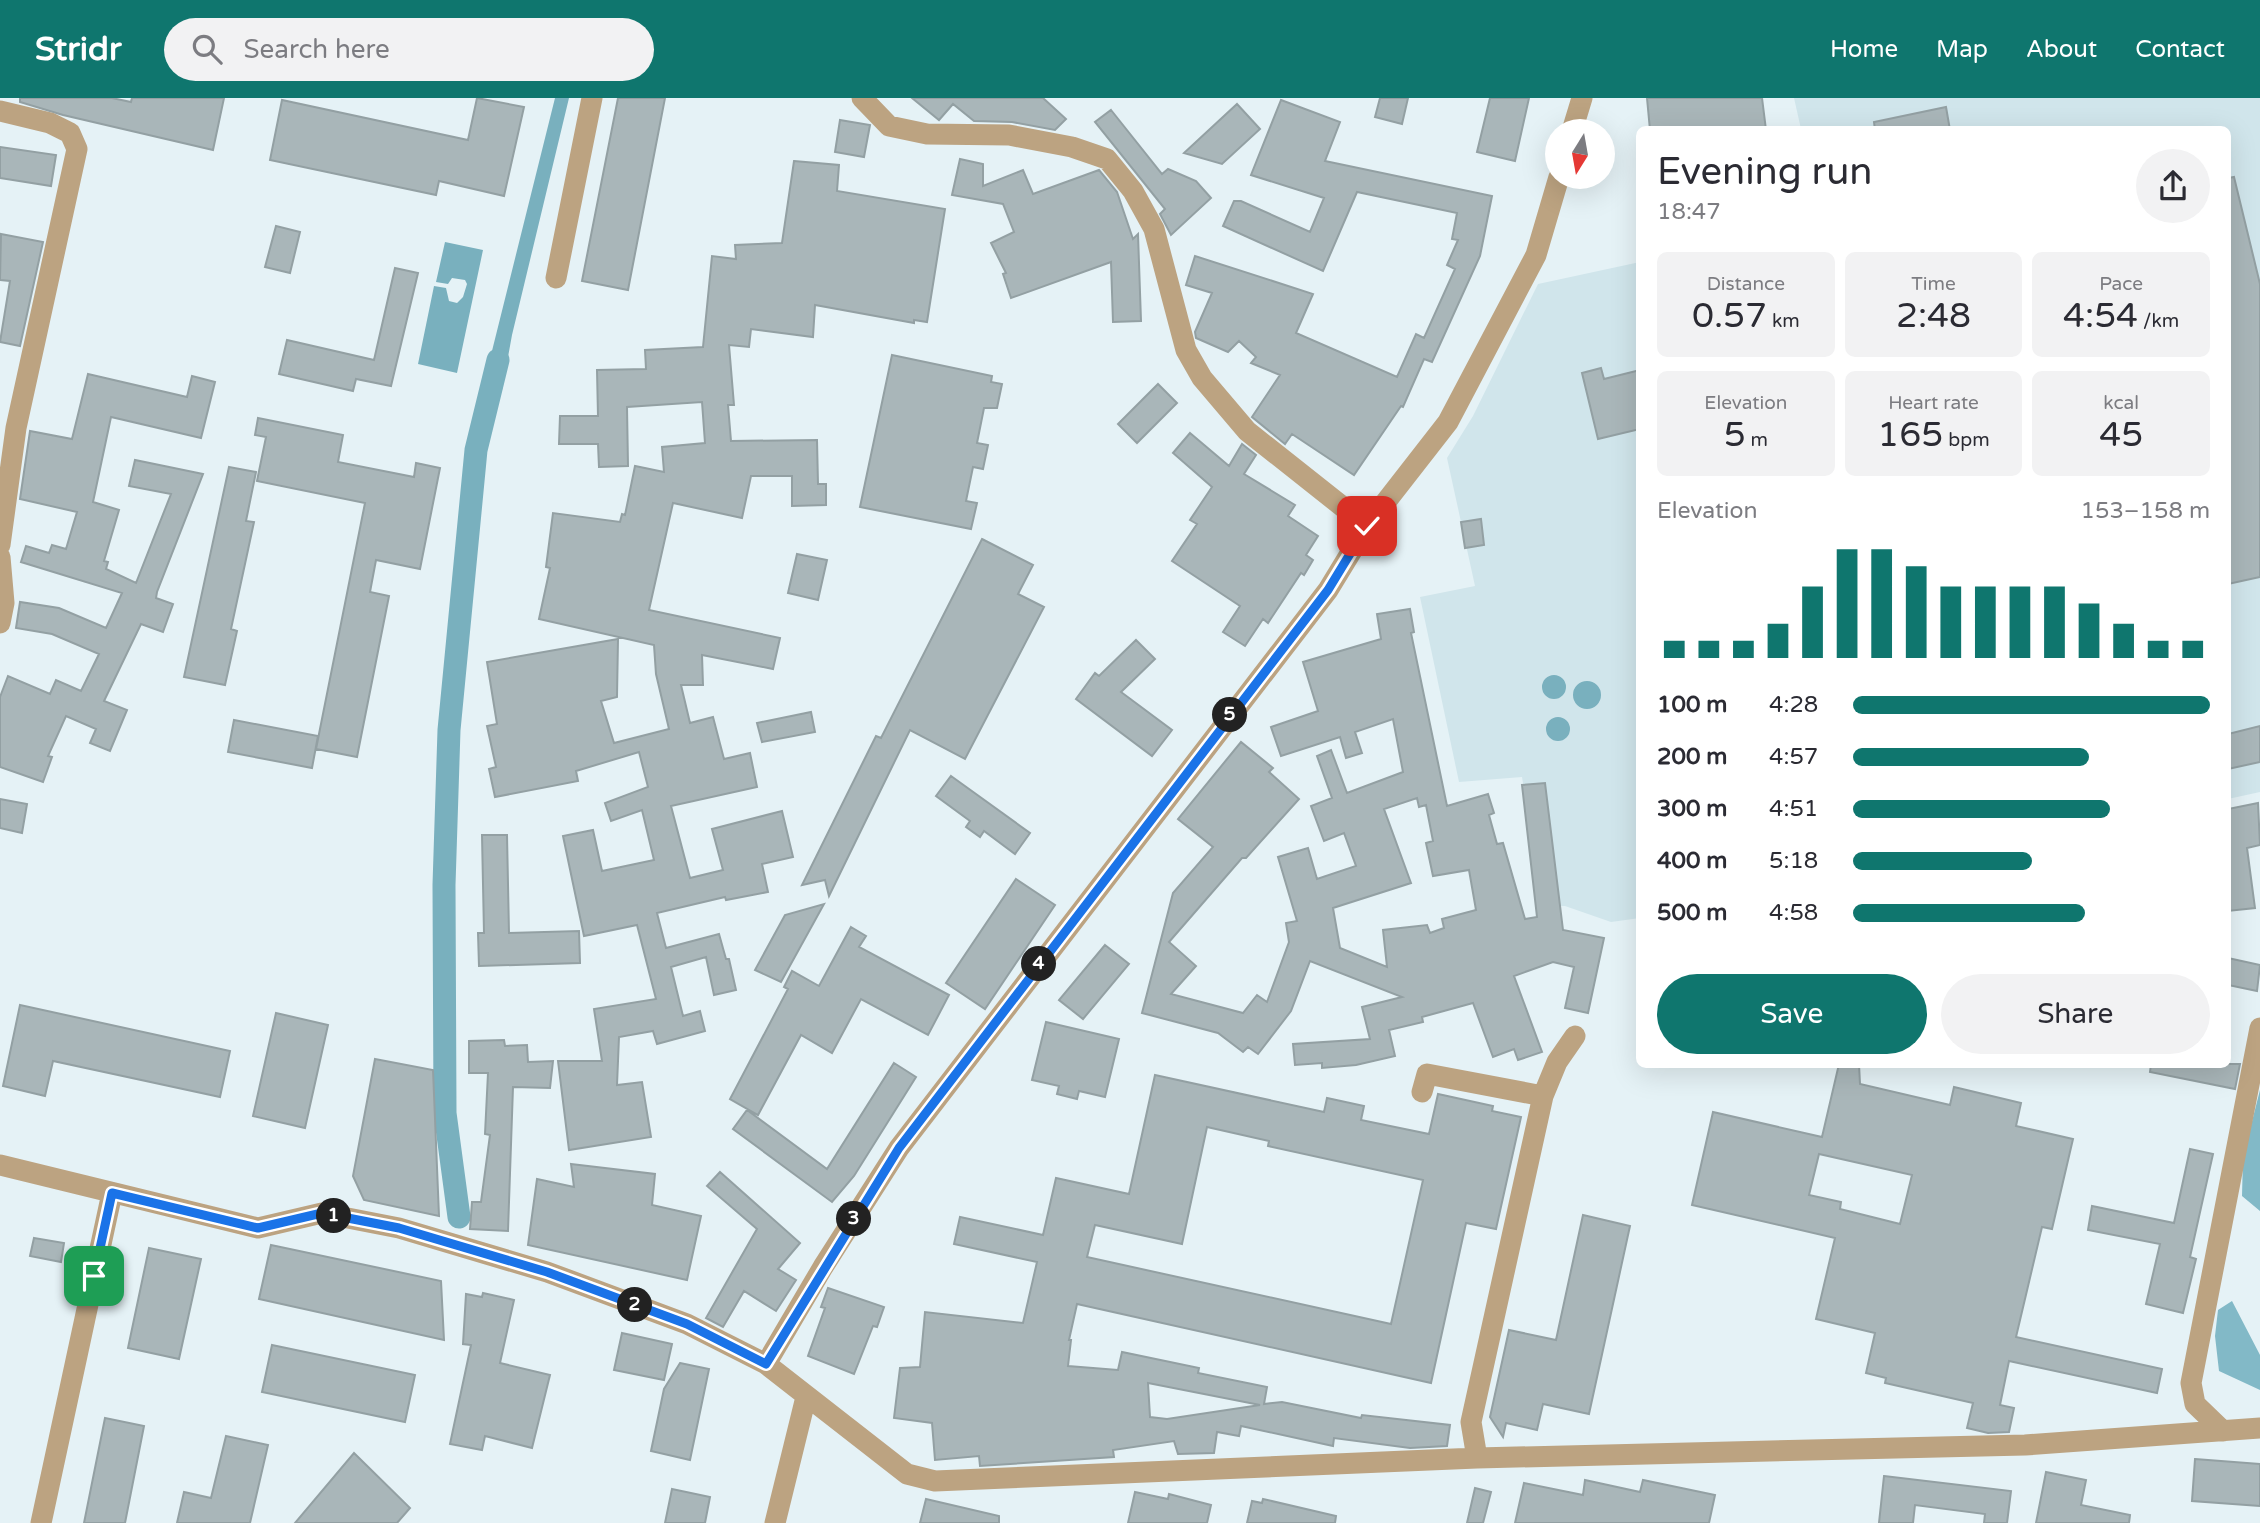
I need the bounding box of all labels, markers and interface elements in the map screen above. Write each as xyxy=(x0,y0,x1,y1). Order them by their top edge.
search box xyxy=(164,18,654,81)
text: Stridr xyxy=(35,30,122,69)
icon: search xyxy=(188,30,226,68)
text: Search here xyxy=(244,34,390,65)
text: Home xyxy=(1830,35,1898,64)
text: Map xyxy=(1936,35,1988,64)
text: About xyxy=(2026,35,2097,64)
text: Contact xyxy=(2135,35,2225,64)
north arrow xyxy=(1545,119,1615,189)
map controls xyxy=(1545,119,1615,189)
text: Evening run xyxy=(1657,149,1872,195)
button: share xyxy=(2136,149,2210,223)
text: 18:47 xyxy=(1657,198,1721,226)
text: Distance xyxy=(1707,273,1785,295)
text: Time xyxy=(1911,273,1956,295)
text: Pace xyxy=(2099,273,2143,295)
text: 0.57 xyxy=(1692,295,1767,337)
text: 2:48 xyxy=(1896,295,1971,337)
text: 4:54 xyxy=(2063,295,2138,337)
text: km xyxy=(1767,310,1800,332)
text: /km xyxy=(2138,310,2179,332)
text: Elevation xyxy=(1704,392,1787,414)
text: Heart rate xyxy=(1888,392,1979,414)
text: kcal xyxy=(2103,392,2139,414)
text: 5 xyxy=(1724,414,1746,456)
text: 165 xyxy=(1877,414,1943,456)
text: 45 xyxy=(2099,414,2143,456)
text: m xyxy=(1746,429,1768,451)
text: bpm xyxy=(1943,429,1990,451)
pin xyxy=(1337,496,1397,556)
text: Elevation xyxy=(1657,497,1758,525)
text: 153–158 m xyxy=(2081,497,2210,525)
icon: check xyxy=(1348,507,1386,545)
text: 100 m xyxy=(1657,691,1727,719)
text: 4:28 xyxy=(1769,691,1818,719)
pin: 5 xyxy=(1212,698,1248,732)
text: 5 xyxy=(1224,703,1235,725)
text: 200 m xyxy=(1657,743,1727,771)
text: 4:57 xyxy=(1769,743,1818,771)
text: 300 m xyxy=(1657,795,1727,823)
text: 4:51 xyxy=(1769,795,1818,823)
text: 400 m xyxy=(1657,847,1727,875)
text: 5:18 xyxy=(1769,847,1818,875)
text: 500 m xyxy=(1657,899,1727,927)
text: 4:58 xyxy=(1769,899,1818,927)
pin: 4 xyxy=(1021,946,1056,982)
text: 4 xyxy=(1033,952,1044,974)
button: Save xyxy=(1657,974,1927,1054)
button: Share xyxy=(1941,974,2210,1054)
pin: 1 xyxy=(316,1198,352,1234)
pin: 3 xyxy=(836,1202,872,1236)
text: 1 xyxy=(328,1204,339,1226)
text: 3 xyxy=(848,1207,859,1229)
pin xyxy=(64,1246,124,1306)
icon: arrive xyxy=(75,1257,113,1295)
pin: 2 xyxy=(618,1288,652,1322)
text: 2 xyxy=(629,1293,640,1315)

